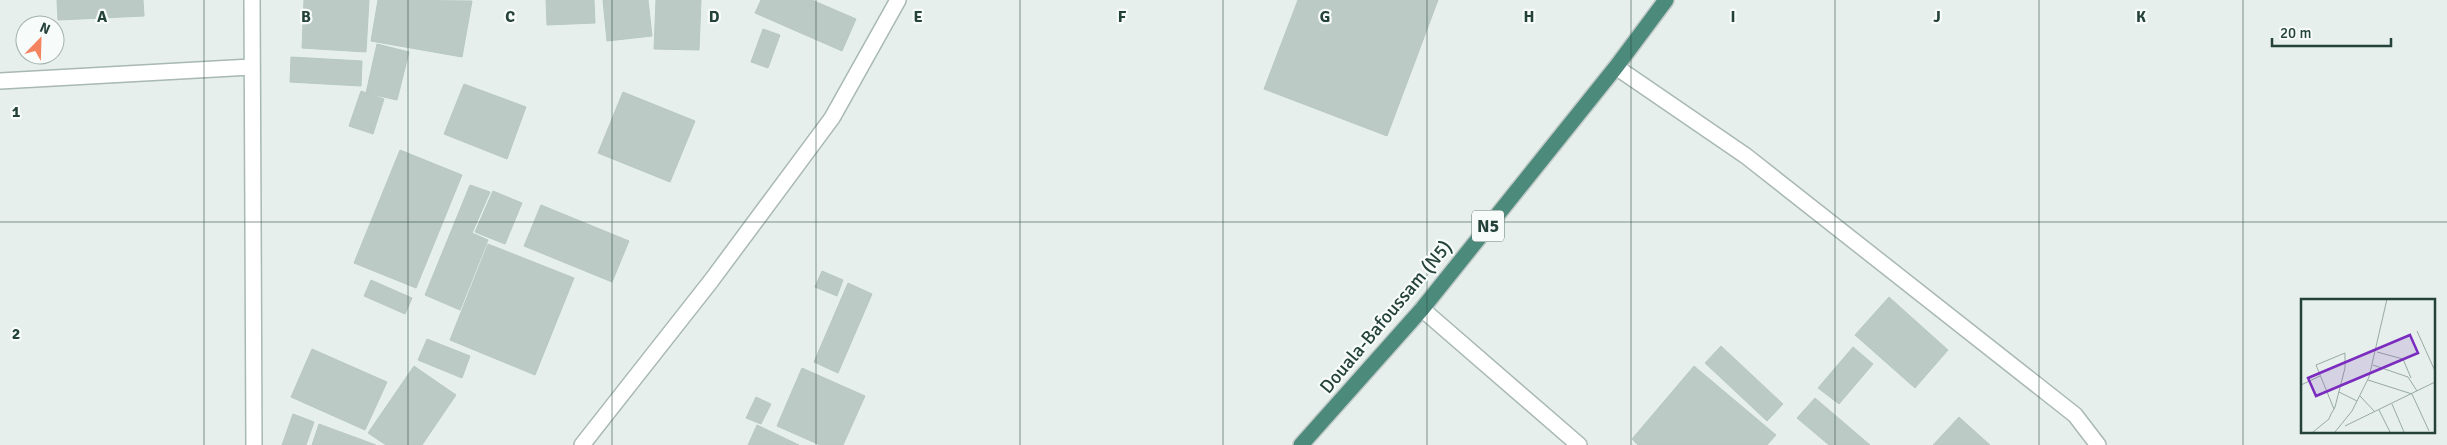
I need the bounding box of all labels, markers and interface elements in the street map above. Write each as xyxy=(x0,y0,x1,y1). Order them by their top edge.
text: A xyxy=(97,7,108,27)
text: B xyxy=(301,7,311,27)
text: C xyxy=(505,7,515,27)
text: D xyxy=(709,7,720,27)
text: E xyxy=(913,7,923,27)
text: F xyxy=(1118,7,1127,27)
text: G xyxy=(1320,7,1330,27)
text: H xyxy=(1524,7,1534,27)
text: I xyxy=(1730,7,1736,27)
text: J xyxy=(1933,7,1941,27)
text: K xyxy=(2136,7,2146,27)
north arrow xyxy=(15,15,65,65)
scale bar xyxy=(2272,15,2391,47)
text: N xyxy=(37,19,53,38)
text: 20 m xyxy=(2280,24,2311,42)
text: 1 xyxy=(12,102,21,122)
road number: N5 xyxy=(1472,210,1504,242)
street label: Douala-Bafoussam (N5) xyxy=(1315,235,1457,399)
inset map xyxy=(2301,299,2434,432)
text: 2 xyxy=(12,324,20,344)

